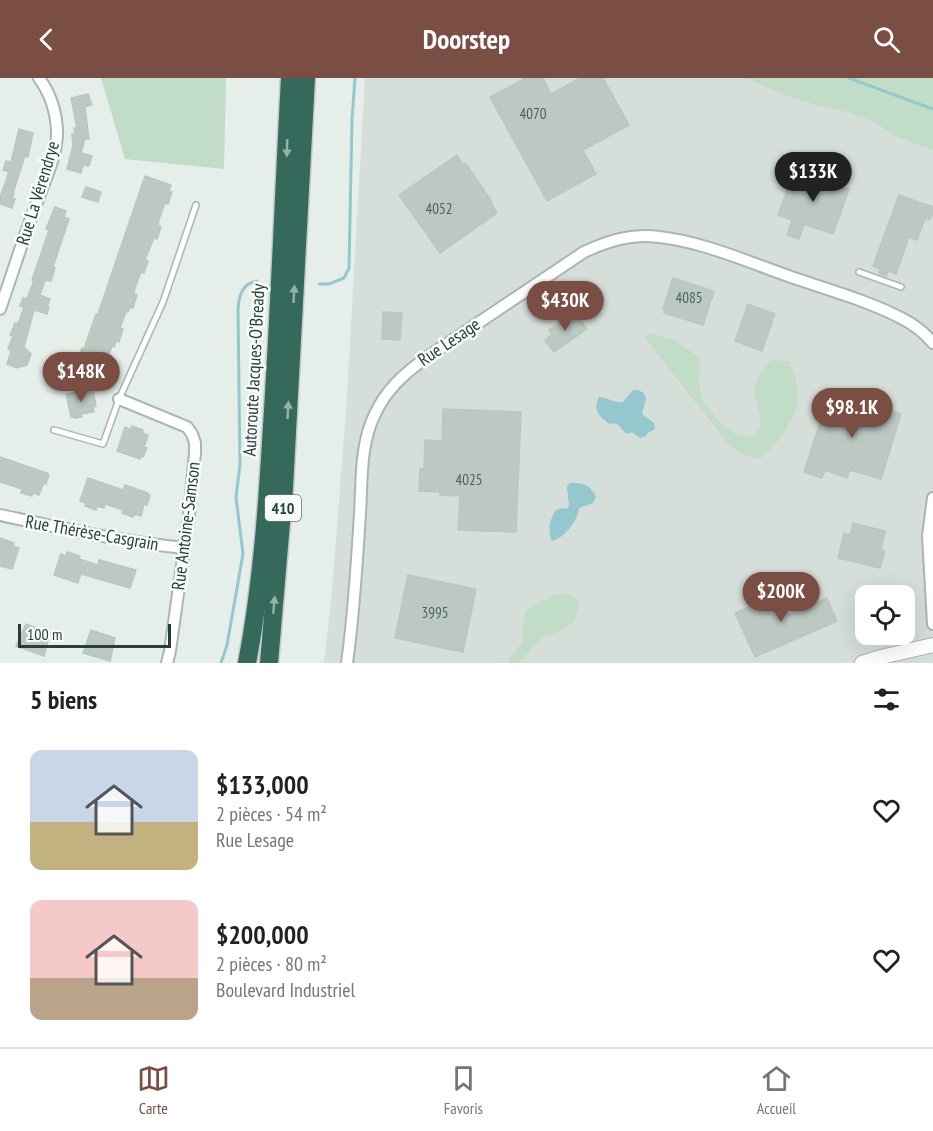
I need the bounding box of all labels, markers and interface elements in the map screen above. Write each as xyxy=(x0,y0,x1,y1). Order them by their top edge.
text: Doorstep xyxy=(423,22,510,56)
icon: back xyxy=(30,23,63,56)
icon: search xyxy=(870,23,903,56)
house number: 4070 xyxy=(519,104,547,123)
street label: Rue La Vérendrye xyxy=(11,138,64,248)
one-way arrow xyxy=(282,138,291,157)
pin: $133K xyxy=(771,152,855,203)
text: $133K xyxy=(789,158,837,184)
house number: 4052 xyxy=(425,199,453,218)
pin: $430K xyxy=(523,281,607,332)
street label: Autoroute Jacques-O'Bready xyxy=(237,283,270,457)
one-way arrow xyxy=(290,284,299,303)
text: $430K xyxy=(541,287,589,313)
house number: 4085 xyxy=(675,288,703,307)
street label: Rue Lesage xyxy=(413,312,484,371)
pin: $148K xyxy=(39,352,123,403)
text: $148K xyxy=(57,358,105,384)
pin: $98.1K xyxy=(803,388,901,439)
text: $98.1K xyxy=(826,394,878,420)
one-way arrow xyxy=(284,401,293,420)
street label: Rue Antoine-Samson xyxy=(166,460,205,591)
house number: 4025 xyxy=(455,470,483,489)
road number: 410 xyxy=(265,495,301,521)
street label: Rue Thérèse-Casgrain xyxy=(24,509,160,556)
pin: $200K xyxy=(739,572,823,623)
text: $200K xyxy=(757,578,805,604)
map controls xyxy=(855,585,915,645)
button: locate xyxy=(855,585,915,645)
one-way arrow xyxy=(269,595,279,614)
house number: 3995 xyxy=(421,603,449,622)
scale bar xyxy=(18,621,171,648)
text: 100 m xyxy=(27,624,62,644)
text: 5 biens xyxy=(30,683,97,716)
icon: filters xyxy=(870,683,903,716)
text: $133,000 xyxy=(216,768,309,801)
icon: home xyxy=(78,774,150,846)
icon: heart xyxy=(870,794,903,827)
text: 2 pièces · 54 m² xyxy=(216,801,327,827)
text: Rue Lesage xyxy=(216,827,294,853)
text: $200,000 xyxy=(216,918,309,951)
icon: home xyxy=(78,924,150,996)
icon: heart xyxy=(870,944,903,977)
text: 2 pièces · 80 m² xyxy=(216,951,327,977)
text: Boulevard Industriel xyxy=(216,977,355,1003)
tab: Carte xyxy=(137,1062,170,1118)
tab: Favoris xyxy=(444,1062,483,1118)
tab: Accueil xyxy=(757,1062,796,1118)

